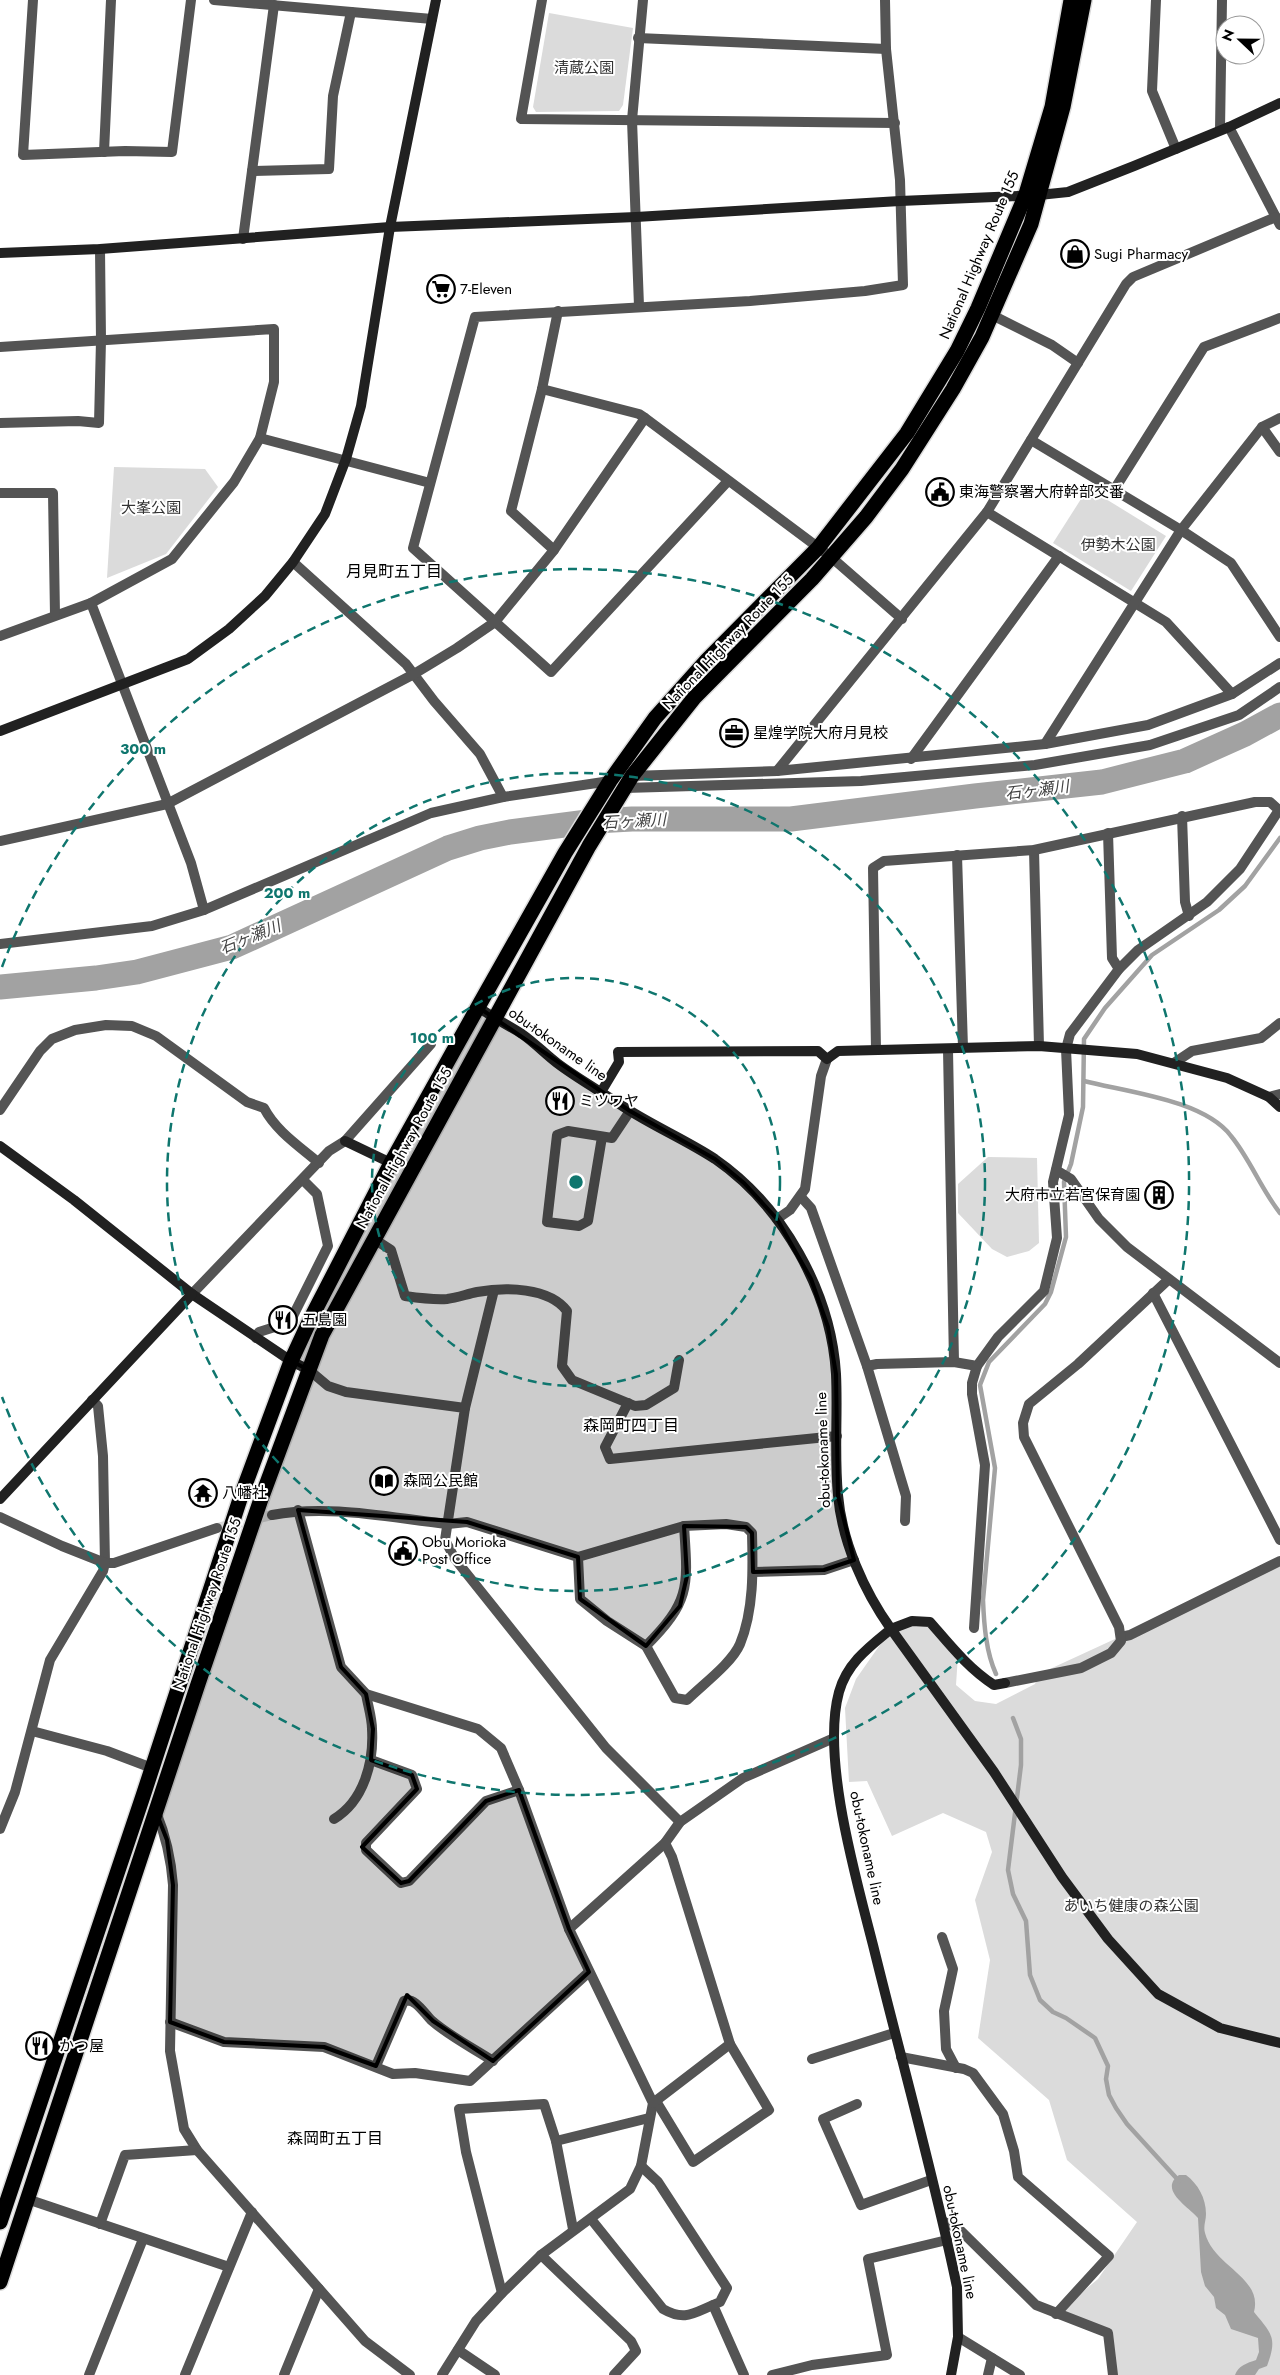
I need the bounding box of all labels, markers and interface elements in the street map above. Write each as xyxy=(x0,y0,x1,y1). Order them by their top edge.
north arrow xyxy=(1215,15,1265,65)
text: N xyxy=(1217,26,1239,44)
park label: 清蔵公園 xyxy=(554,57,614,79)
street label: National Highway Route 155 xyxy=(934,167,1024,343)
shop icon: Sugi Pharmacy xyxy=(1060,239,1090,269)
place label: Sugi Pharmacy xyxy=(1094,243,1189,265)
supermarket icon: 7-Eleven xyxy=(426,274,456,304)
place label: 7-Eleven xyxy=(460,278,512,300)
public building icon: 東海警察署大府幹部交番 xyxy=(925,477,955,507)
place label: 東海警察署大府幹部交番 xyxy=(959,481,1124,503)
park label: 大峯公園 xyxy=(121,497,181,519)
park label: 伊勢木公園 xyxy=(1080,534,1156,556)
district label: 月見町五丁目 xyxy=(346,560,442,583)
street label: National Highway Route 155 xyxy=(657,569,799,715)
office icon: 星煌学院大府月見校 xyxy=(719,718,749,748)
place label: 星煌学院大府月見校 xyxy=(753,722,888,744)
text: 300 m xyxy=(120,738,166,760)
water label: 石ヶ瀬川 xyxy=(1004,774,1072,805)
water label: 石ヶ瀬川 xyxy=(601,808,669,834)
text: 200 m xyxy=(264,882,310,904)
water label: 石ヶ瀬川 xyxy=(216,914,286,960)
street label: obu-tokoname line xyxy=(504,1002,612,1086)
text: 100 m xyxy=(410,1027,454,1049)
street label: National Highway Route 155 xyxy=(351,1064,457,1232)
restaurant icon: ミツワヤ xyxy=(545,1086,575,1116)
place label: ミツワヤ xyxy=(579,1090,639,1112)
centre of rings xyxy=(567,1173,585,1191)
building icon: 大府市立若宮保育園 xyxy=(1144,1180,1174,1210)
place label: 大府市立若宮保育園 xyxy=(1005,1184,1140,1206)
restaurant icon: 五島園 xyxy=(268,1305,298,1335)
place label: 五島園 xyxy=(302,1309,347,1331)
street label: obu-tokoname line xyxy=(810,1391,836,1508)
district label: 森岡町四丁目 xyxy=(583,1414,679,1437)
library icon: 森岡公民館 xyxy=(369,1466,399,1496)
place label: 森岡公民館 xyxy=(403,1470,478,1492)
temple icon: 八幡社 xyxy=(188,1478,218,1508)
place label: 八幡社 xyxy=(222,1482,267,1504)
street label: National Highway Route 155 xyxy=(167,1515,247,1693)
place label: Obu Morioka Post Office xyxy=(422,1531,506,1570)
public building icon: Obu Morioka Post Office xyxy=(388,1536,418,1566)
street label: obu-tokoname line xyxy=(844,1789,890,1907)
park label: あいち健康の森公園 xyxy=(1063,1895,1199,1917)
restaurant icon: かつ屋 xyxy=(25,2031,55,2061)
place label: かつ屋 xyxy=(59,2035,104,2057)
district label: 森岡町五丁目 xyxy=(287,2127,383,2150)
street label: obu-tokoname line xyxy=(937,2183,983,2301)

